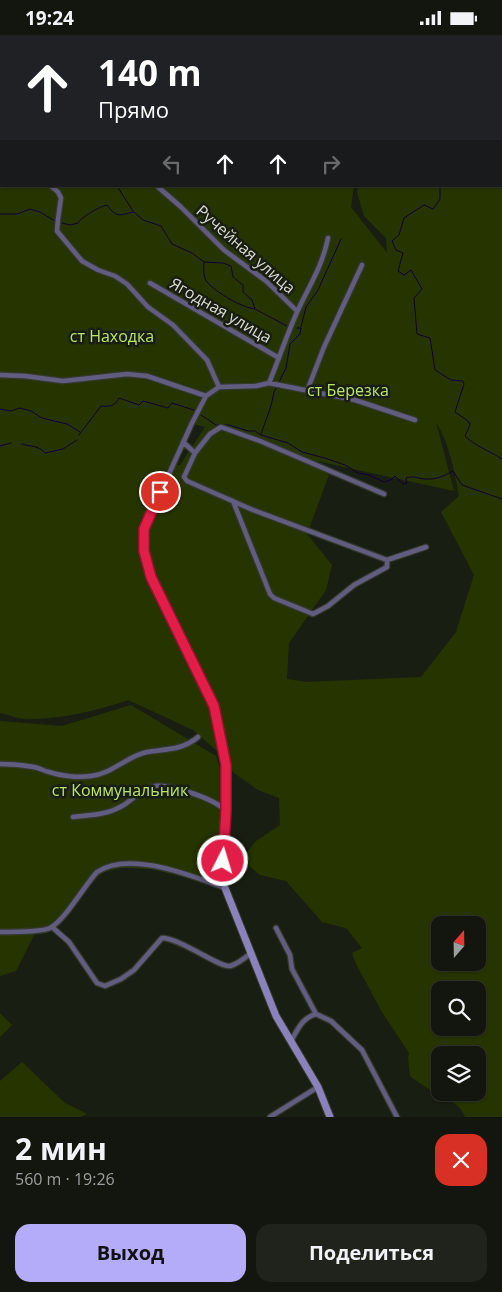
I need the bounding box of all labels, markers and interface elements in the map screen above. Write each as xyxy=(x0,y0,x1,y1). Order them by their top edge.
text: 19:24 xyxy=(25,5,74,31)
text: 140 m xyxy=(98,49,202,96)
icon: ahead xyxy=(15,55,80,120)
text: Прямо xyxy=(98,94,169,124)
icon: left xyxy=(158,150,186,178)
icon: ahead xyxy=(211,150,239,178)
icon: ahead xyxy=(264,150,292,178)
icon: right xyxy=(317,150,345,178)
street label: Ручейная улица xyxy=(192,200,300,298)
street label: Ягодная улица xyxy=(166,272,276,348)
park label: ст Находка xyxy=(70,325,154,347)
park label: ст Березка xyxy=(307,379,389,401)
pin xyxy=(139,471,181,513)
icon: arrive xyxy=(146,478,174,506)
park label: ст Коммунальник xyxy=(52,779,189,801)
position arrow xyxy=(196,834,248,886)
north arrow xyxy=(431,916,486,971)
map controls xyxy=(431,916,486,1101)
button: search xyxy=(431,981,486,1036)
button: layers xyxy=(431,1046,486,1101)
text: 2 мин xyxy=(15,1128,107,1169)
button: close xyxy=(435,1134,487,1186)
text: 560 m · 19:26 xyxy=(15,1168,115,1190)
button: Выход xyxy=(15,1224,246,1282)
button: Поделиться xyxy=(256,1224,487,1282)

